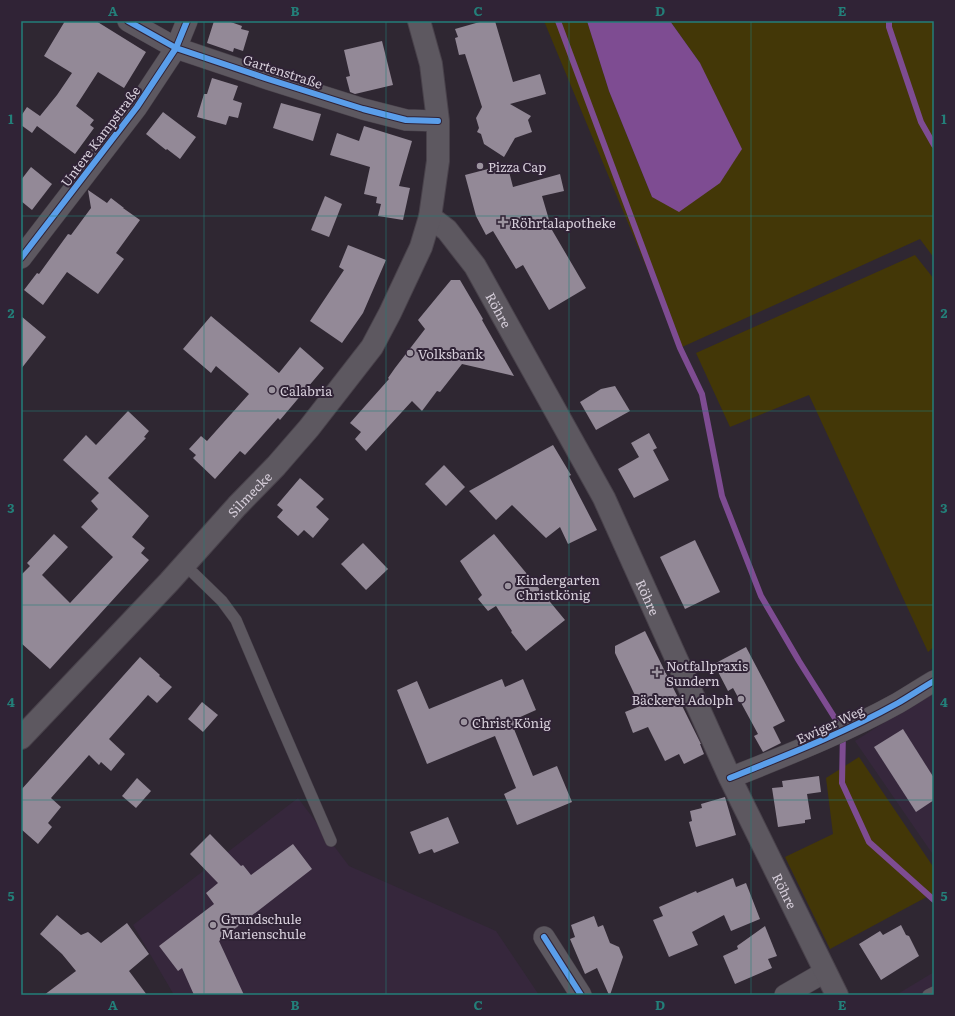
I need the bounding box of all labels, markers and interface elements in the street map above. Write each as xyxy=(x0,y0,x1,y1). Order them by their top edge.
text: A xyxy=(108,1,118,20)
text: B xyxy=(291,1,300,20)
text: C xyxy=(473,1,483,20)
text: D xyxy=(655,1,665,20)
text: E xyxy=(838,1,847,20)
street label: Gartenstraße xyxy=(241,49,325,93)
street label: Untere Kampstraße xyxy=(56,81,144,190)
text: 1 xyxy=(8,109,14,128)
text: 1 xyxy=(941,109,947,128)
place label: Pizza Cap xyxy=(488,157,546,176)
marker: Pizza Cap xyxy=(475,161,485,171)
place label: Röhrtalapotheke xyxy=(511,213,616,232)
marker: Röhrtalapotheke xyxy=(498,217,508,227)
street label: Röhre xyxy=(482,289,517,331)
text: 2 xyxy=(8,303,15,322)
text: 2 xyxy=(941,303,948,322)
place label: Volksbank xyxy=(418,344,484,363)
marker: Volksbank xyxy=(405,348,415,358)
place label: Calabria xyxy=(280,381,332,400)
marker: Calabria xyxy=(267,385,277,395)
street label: Silmecke xyxy=(222,467,276,521)
text: 3 xyxy=(7,498,15,517)
text: 3 xyxy=(940,498,948,517)
place label: Kindergarten Christkönig xyxy=(516,570,600,604)
street label: Röhre xyxy=(632,576,665,618)
marker: Kindergarten Christkönig xyxy=(503,581,513,591)
place label: Notfallpraxis Sundern xyxy=(666,656,748,690)
marker: Notfallpraxis Sundern xyxy=(651,666,663,678)
place label: Bäckerei Adolph xyxy=(632,690,733,709)
text: 4 xyxy=(7,692,15,711)
text: 4 xyxy=(940,692,948,711)
marker: Bäckerei Adolph xyxy=(736,694,746,704)
street label: Ewiger Weg xyxy=(793,700,868,748)
place label: Christ König xyxy=(472,713,551,732)
marker: Christ König xyxy=(459,717,469,727)
street label: Röhre xyxy=(769,869,802,912)
text: 5 xyxy=(7,886,15,905)
text: 5 xyxy=(940,886,948,905)
place label: Grundschule Marienschule xyxy=(221,909,306,943)
marker: Grundschule Marienschule xyxy=(208,920,218,930)
text: A xyxy=(108,995,118,1014)
text: B xyxy=(291,995,300,1014)
text: C xyxy=(473,995,483,1014)
text: D xyxy=(655,995,665,1014)
text: E xyxy=(838,995,847,1014)

